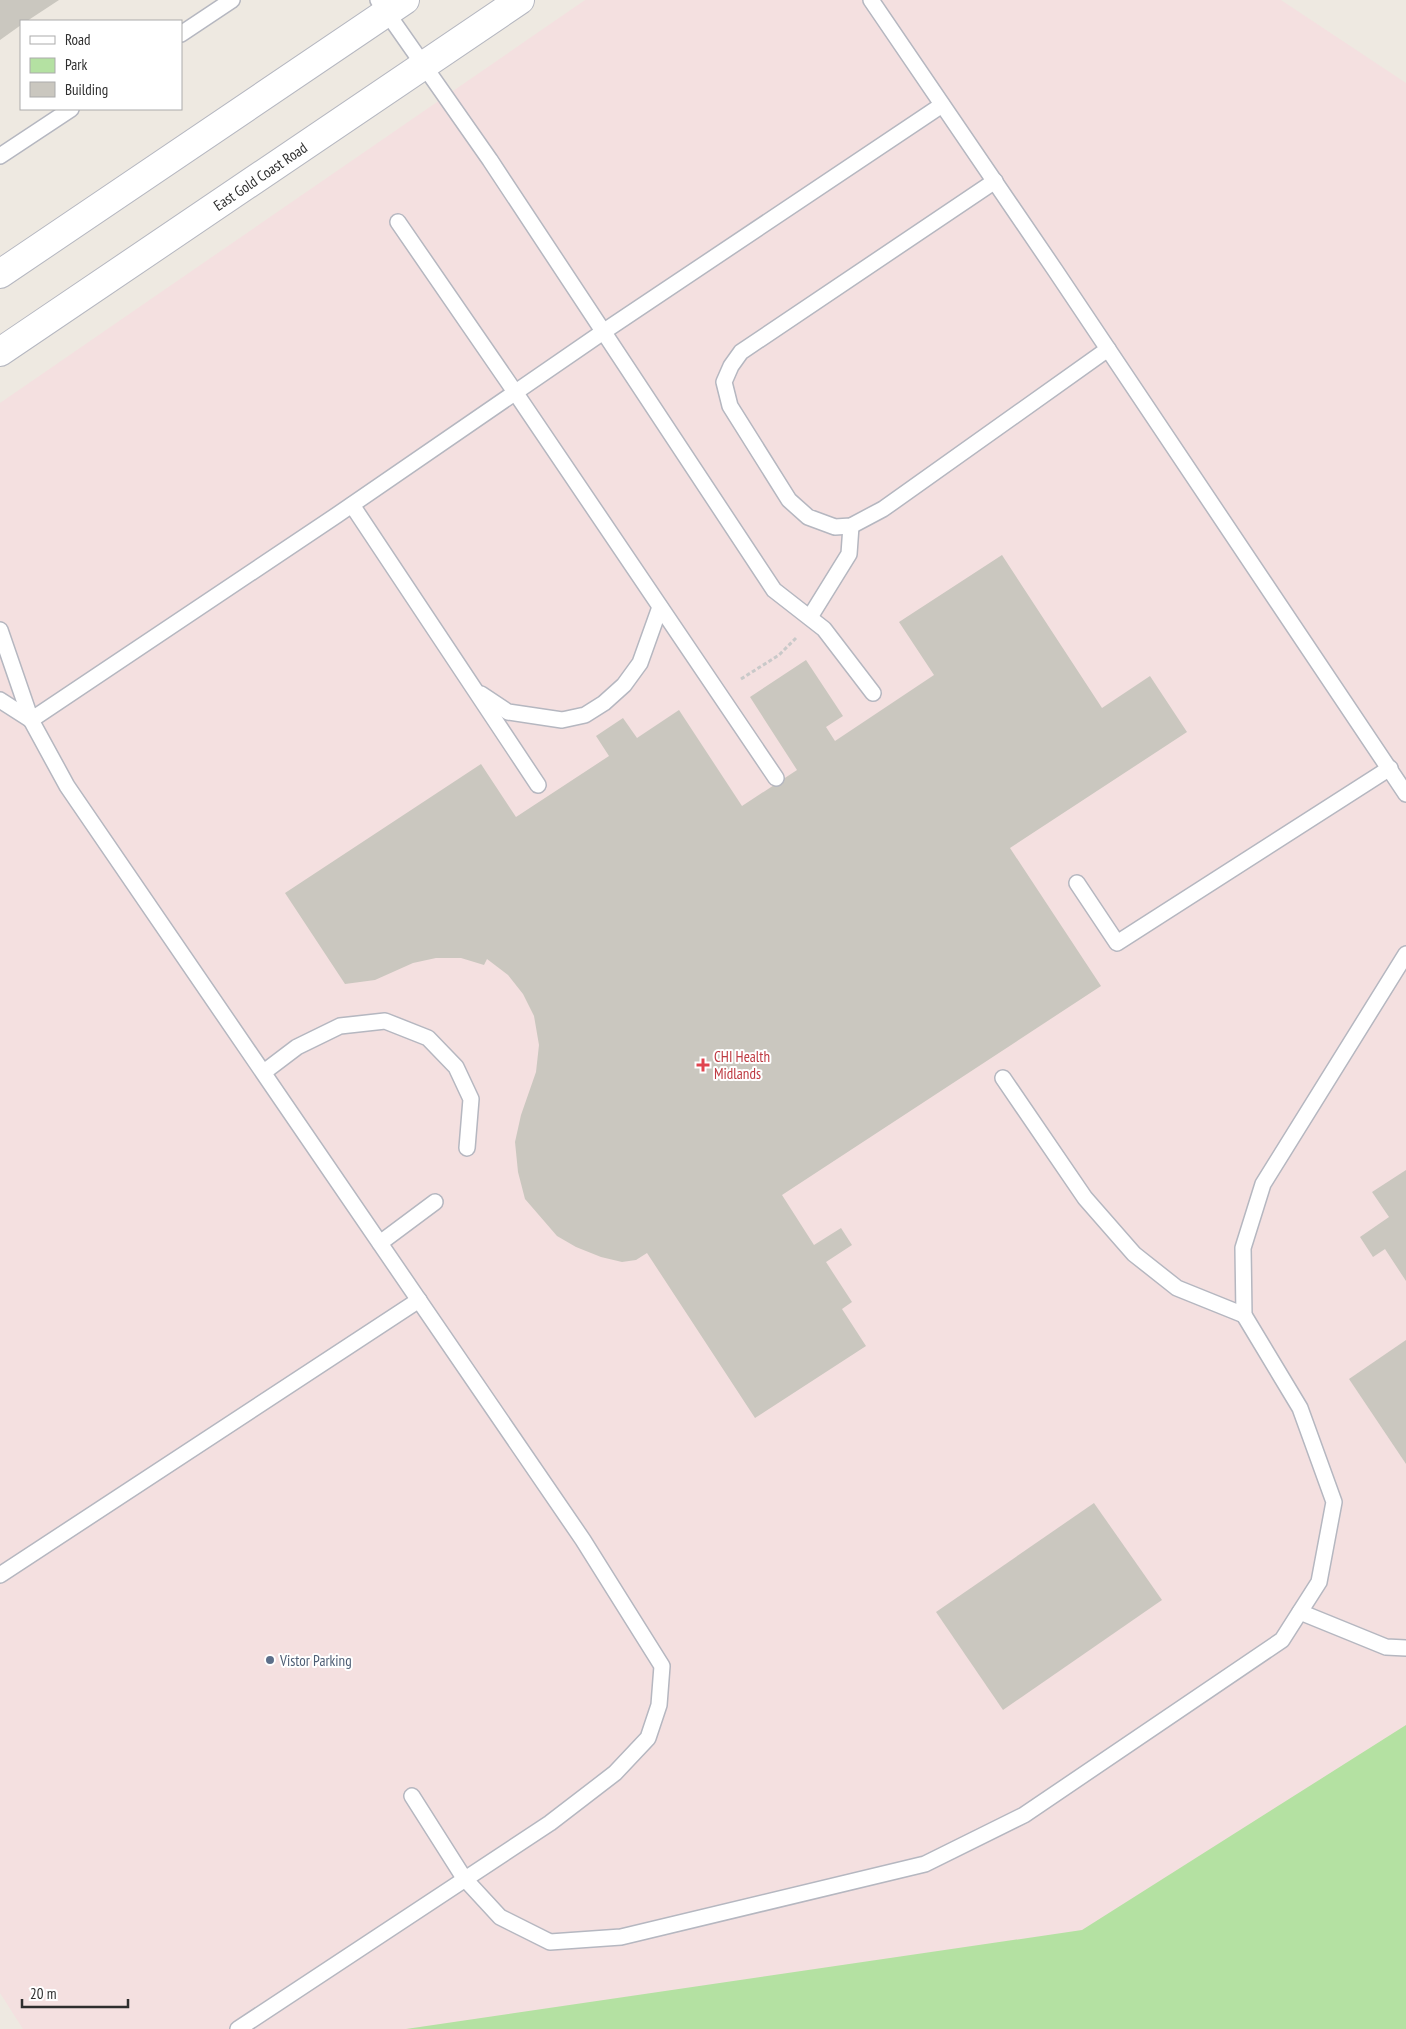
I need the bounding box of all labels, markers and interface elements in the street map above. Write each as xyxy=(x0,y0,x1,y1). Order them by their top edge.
legend xyxy=(20,20,182,110)
text: Road xyxy=(65,30,91,49)
text: Park xyxy=(65,55,87,74)
text: Building xyxy=(65,80,108,99)
street label: East Gold Coast Road xyxy=(210,138,310,214)
place label: CHI Health Midlands xyxy=(714,1047,770,1083)
marker: CHI Health Midlands xyxy=(696,1058,710,1072)
place label: Vistor Parking xyxy=(279,1651,352,1670)
marker: Vistor Parking xyxy=(264,1654,276,1666)
scale bar xyxy=(22,1976,129,2008)
text: 20 m xyxy=(30,1984,56,2003)

